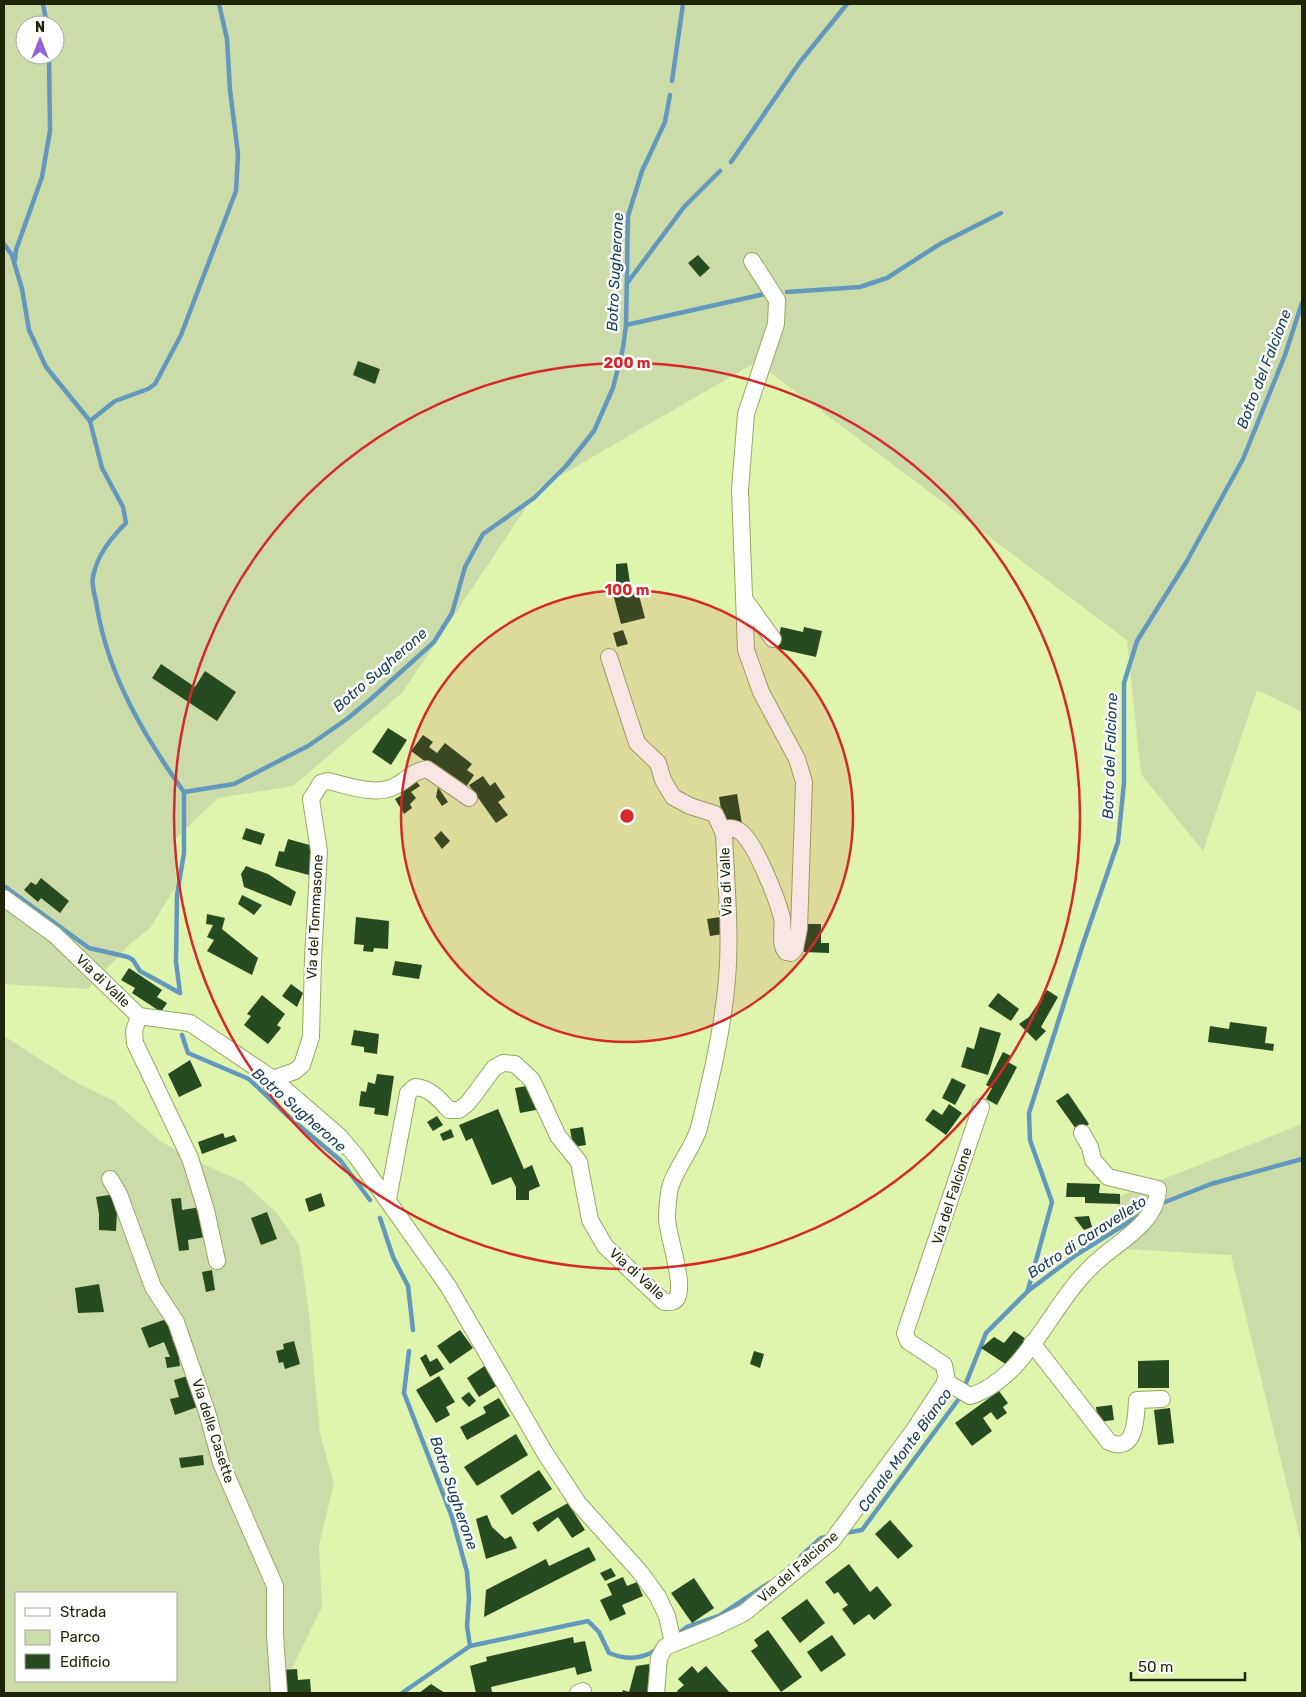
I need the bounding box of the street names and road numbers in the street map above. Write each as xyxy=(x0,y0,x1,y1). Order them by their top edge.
street label: Via di Valle xyxy=(716,847,736,917)
street label: Via del Tommasone xyxy=(303,854,327,980)
street label: Via di Valle xyxy=(72,951,134,1011)
street label: Via del Falcione xyxy=(928,1145,976,1247)
street label: Via di Valle xyxy=(606,1245,669,1304)
street label: Via delle Casette xyxy=(188,1377,238,1485)
street label: Via del Falcione xyxy=(754,1527,842,1607)

